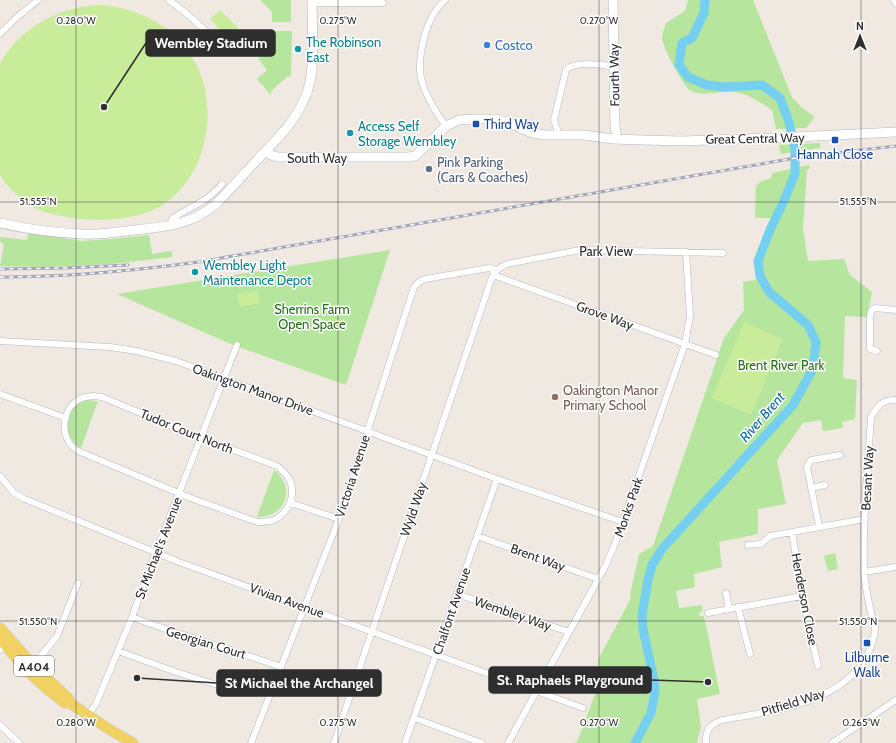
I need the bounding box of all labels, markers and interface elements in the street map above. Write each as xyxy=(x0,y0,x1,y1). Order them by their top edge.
text: 0.280°W xyxy=(56,14,96,27)
text: 0.275°W xyxy=(320,14,357,27)
text: 0.270°W xyxy=(580,14,619,27)
north arrow xyxy=(840,16,880,56)
text: N xyxy=(856,19,864,33)
callout: Wembley Stadium xyxy=(146,30,275,56)
text: Wembley Stadium xyxy=(155,34,267,52)
place label: The Robinson East xyxy=(306,34,381,65)
place label: Costco xyxy=(495,37,533,53)
marker: Costco xyxy=(482,40,492,50)
street label: Fourth Way xyxy=(605,43,623,107)
marker: The Robinson East xyxy=(293,44,303,54)
place label: Third Way xyxy=(484,116,539,132)
place label: Access Self Storage Wembley xyxy=(358,118,457,149)
marker: Third Way xyxy=(471,119,481,129)
marker: Access Self Storage Wembley xyxy=(345,128,355,138)
street label: Great Central Way xyxy=(705,129,805,147)
marker: Hannah Close xyxy=(830,135,840,145)
place label: Hannah Close xyxy=(797,146,873,162)
street label: South Way xyxy=(287,150,348,166)
place label: Pink Parking (Cars & Coaches) xyxy=(437,154,528,185)
marker: Pink Parking (Cars & Coaches) xyxy=(424,164,434,174)
text: 51.555°N xyxy=(20,195,56,208)
text: 51.555°N xyxy=(840,195,876,208)
street label: Park View xyxy=(579,243,633,259)
place label: Wembley Light Maintenance Depot xyxy=(203,257,312,288)
marker: Wembley Light Maintenance Depot xyxy=(190,267,200,277)
street label: Grove Way xyxy=(574,297,636,333)
park label: Sherrins Farm Open Space xyxy=(274,301,350,332)
park label: Brent River Park xyxy=(738,357,824,373)
street label: Oakington Manor Drive xyxy=(190,360,316,418)
place label: Oakington Manor Primary School xyxy=(563,382,659,413)
water label: River Brent xyxy=(735,388,789,446)
marker: Oakington Manor Primary School xyxy=(550,392,560,402)
street label: Tudor Court North xyxy=(138,405,236,457)
street label: Victoria Avenue xyxy=(331,432,373,519)
street label: Besant Way xyxy=(857,445,877,511)
street label: Monks Park xyxy=(610,475,646,539)
street label: Wyld Way xyxy=(396,479,430,538)
street label: St Michael's Avenue xyxy=(131,494,185,601)
street label: Brent Way xyxy=(508,540,568,574)
street label: Henderson Close xyxy=(788,551,822,647)
street label: Chalfont Avenue xyxy=(429,565,474,657)
street label: Vivian Avenue xyxy=(248,579,327,621)
street label: Wembley Way xyxy=(472,592,554,634)
text: 51.550°N xyxy=(19,615,57,628)
text: 51.550°N xyxy=(839,615,877,628)
street label: Georgian Court xyxy=(164,622,248,662)
marker: Lilburne Walk xyxy=(862,638,872,648)
place label: Lilburne Walk xyxy=(845,649,890,680)
road number: A404 xyxy=(14,656,54,676)
callout: St. Raphaels Playground xyxy=(489,667,651,693)
callout: St Michael the Archangel xyxy=(217,670,381,696)
text: St. Raphaels Playground xyxy=(497,671,643,689)
text: St Michael the Archangel xyxy=(225,674,374,692)
street label: Pitfield Way xyxy=(759,685,827,719)
text: 0.280°W xyxy=(56,716,96,729)
text: 0.275°W xyxy=(320,716,357,729)
text: 0.270°W xyxy=(580,716,619,729)
text: 0.265°W xyxy=(842,716,880,729)

